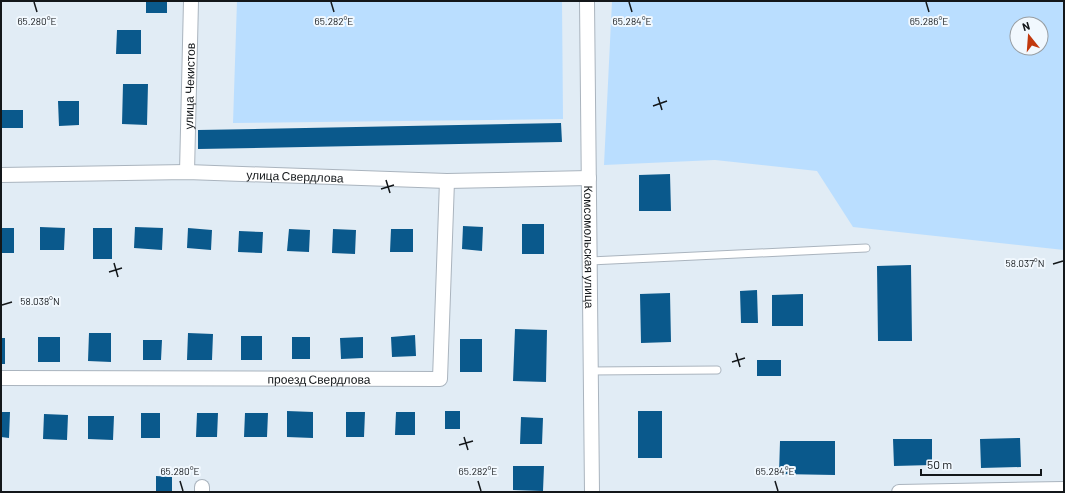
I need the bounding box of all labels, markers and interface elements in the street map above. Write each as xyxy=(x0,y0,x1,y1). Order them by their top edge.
text: 65.280°E xyxy=(17,15,57,27)
text: 65.282°E xyxy=(315,15,353,27)
text: 65.284°E xyxy=(612,15,652,27)
text: 65.286°E xyxy=(910,15,948,27)
north arrow xyxy=(1009,16,1049,56)
text: N xyxy=(1021,19,1031,33)
street label: улица Чекистов xyxy=(181,43,197,129)
street label: улица Свердлова xyxy=(246,167,344,184)
street label: Комсомольская улица xyxy=(582,185,597,309)
text: 58.037°N xyxy=(1006,257,1044,269)
text: 58.038°N xyxy=(20,295,60,307)
street label: проезд Свердлова xyxy=(268,372,371,387)
scale bar xyxy=(921,451,1041,477)
text: 50 m xyxy=(927,457,952,471)
text: 65.280°E xyxy=(160,465,200,477)
text: 65.282°E xyxy=(459,465,497,477)
text: 65.284°E xyxy=(755,465,795,477)

